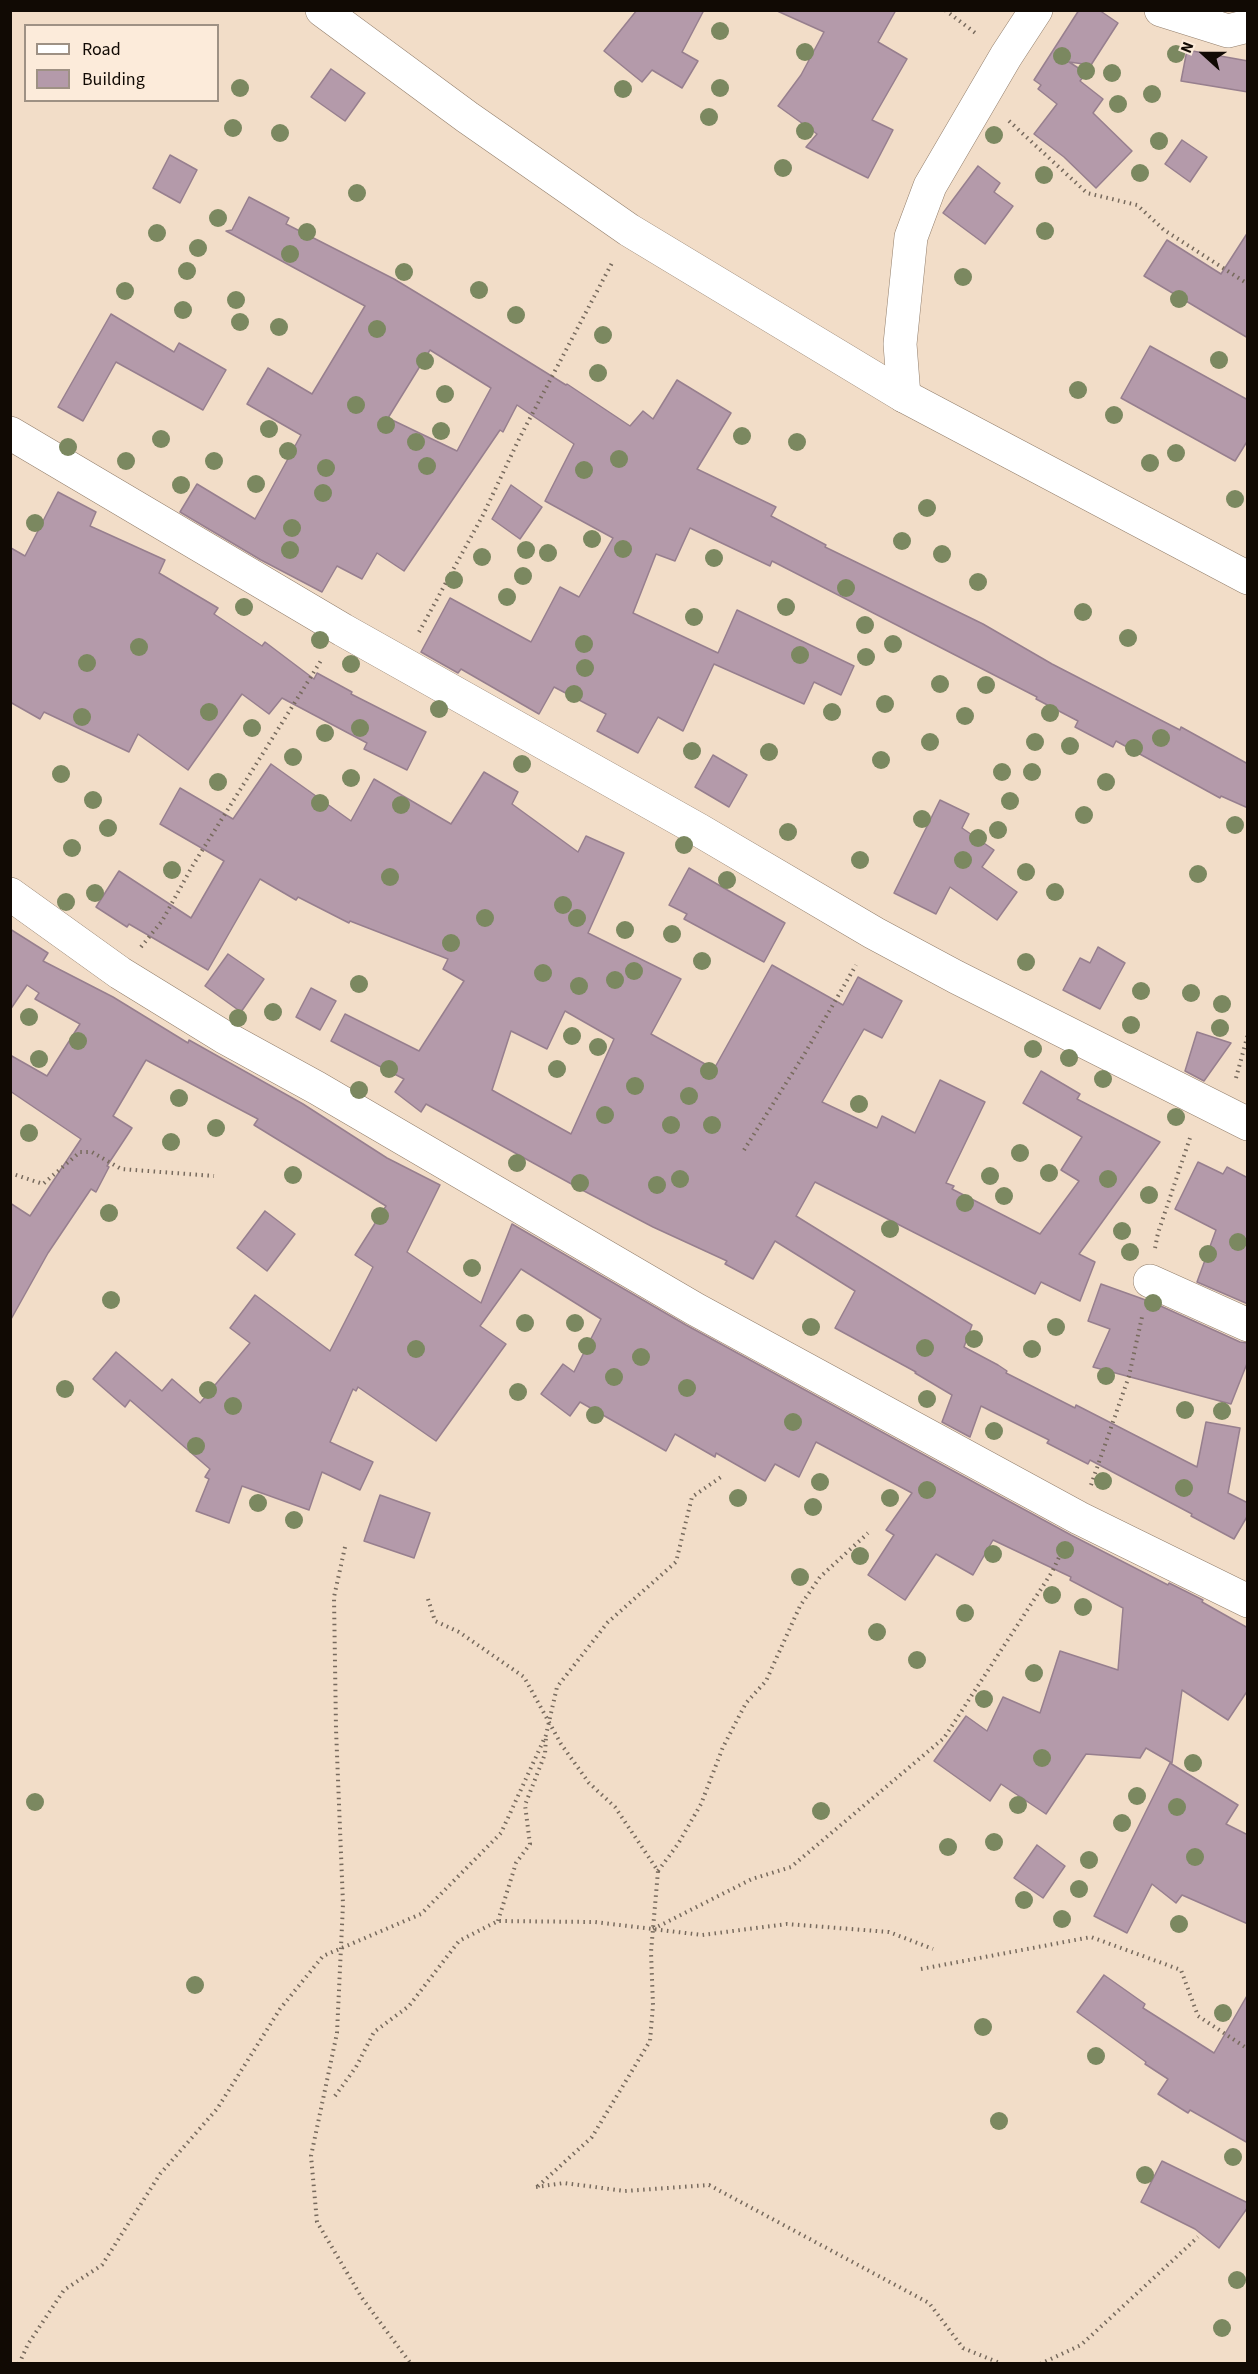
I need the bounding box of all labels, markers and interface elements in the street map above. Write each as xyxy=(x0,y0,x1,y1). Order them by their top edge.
legend xyxy=(24,24,219,102)
north arrow xyxy=(1174,24,1234,84)
text: Road xyxy=(82,37,121,62)
text: N xyxy=(1175,39,1199,56)
text: Building xyxy=(82,67,145,92)

